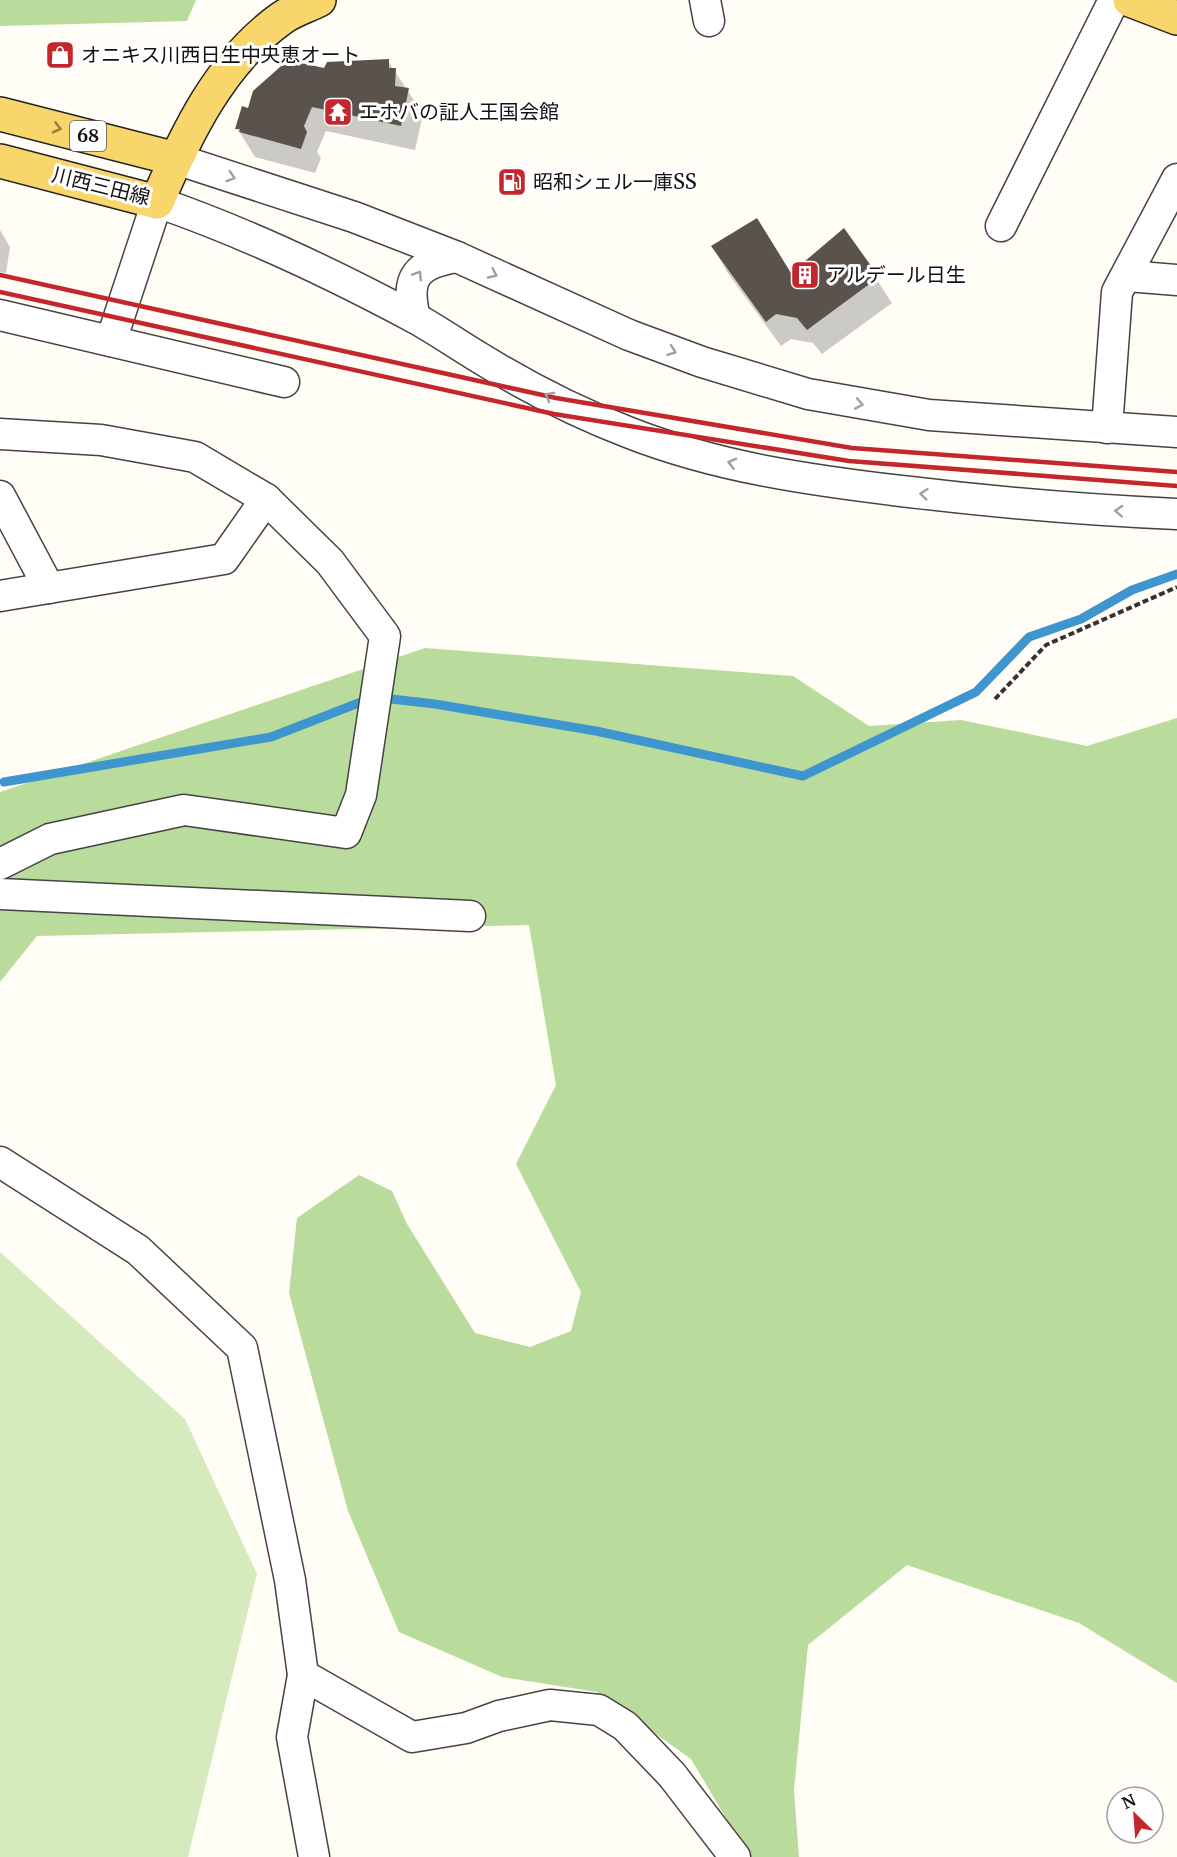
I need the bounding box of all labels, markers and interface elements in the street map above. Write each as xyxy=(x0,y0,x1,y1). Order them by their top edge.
shop icon: オニキス川西日生中央恵オート xyxy=(44,39,76,71)
place label: オニキス川西日生中央恵オート xyxy=(81,42,360,67)
temple icon: エホバの証人王国会館 xyxy=(322,96,354,128)
place label: エホバの証人王国会館 xyxy=(359,99,559,124)
one-way arrow xyxy=(52,121,62,134)
road number: 68 xyxy=(70,121,106,151)
street label: 川西三田線 xyxy=(50,161,153,210)
fuel station icon: 昭和シェル一庫SS xyxy=(496,166,528,198)
place label: 昭和シェル一庫SS xyxy=(533,169,697,194)
one-way arrow xyxy=(225,170,236,182)
building icon: アルデール日生 xyxy=(789,259,821,291)
place label: アルデール日生 xyxy=(826,262,966,287)
one-way arrow xyxy=(486,267,497,279)
one-way arrow xyxy=(410,271,421,282)
one-way arrow xyxy=(666,344,677,356)
one-way arrow xyxy=(545,392,556,403)
one-way arrow xyxy=(854,397,864,410)
one-way arrow xyxy=(727,458,737,471)
one-way arrow xyxy=(920,488,929,501)
one-way arrow xyxy=(1114,504,1123,517)
north arrow xyxy=(1105,1785,1165,1845)
text: N xyxy=(1119,1790,1139,1813)

